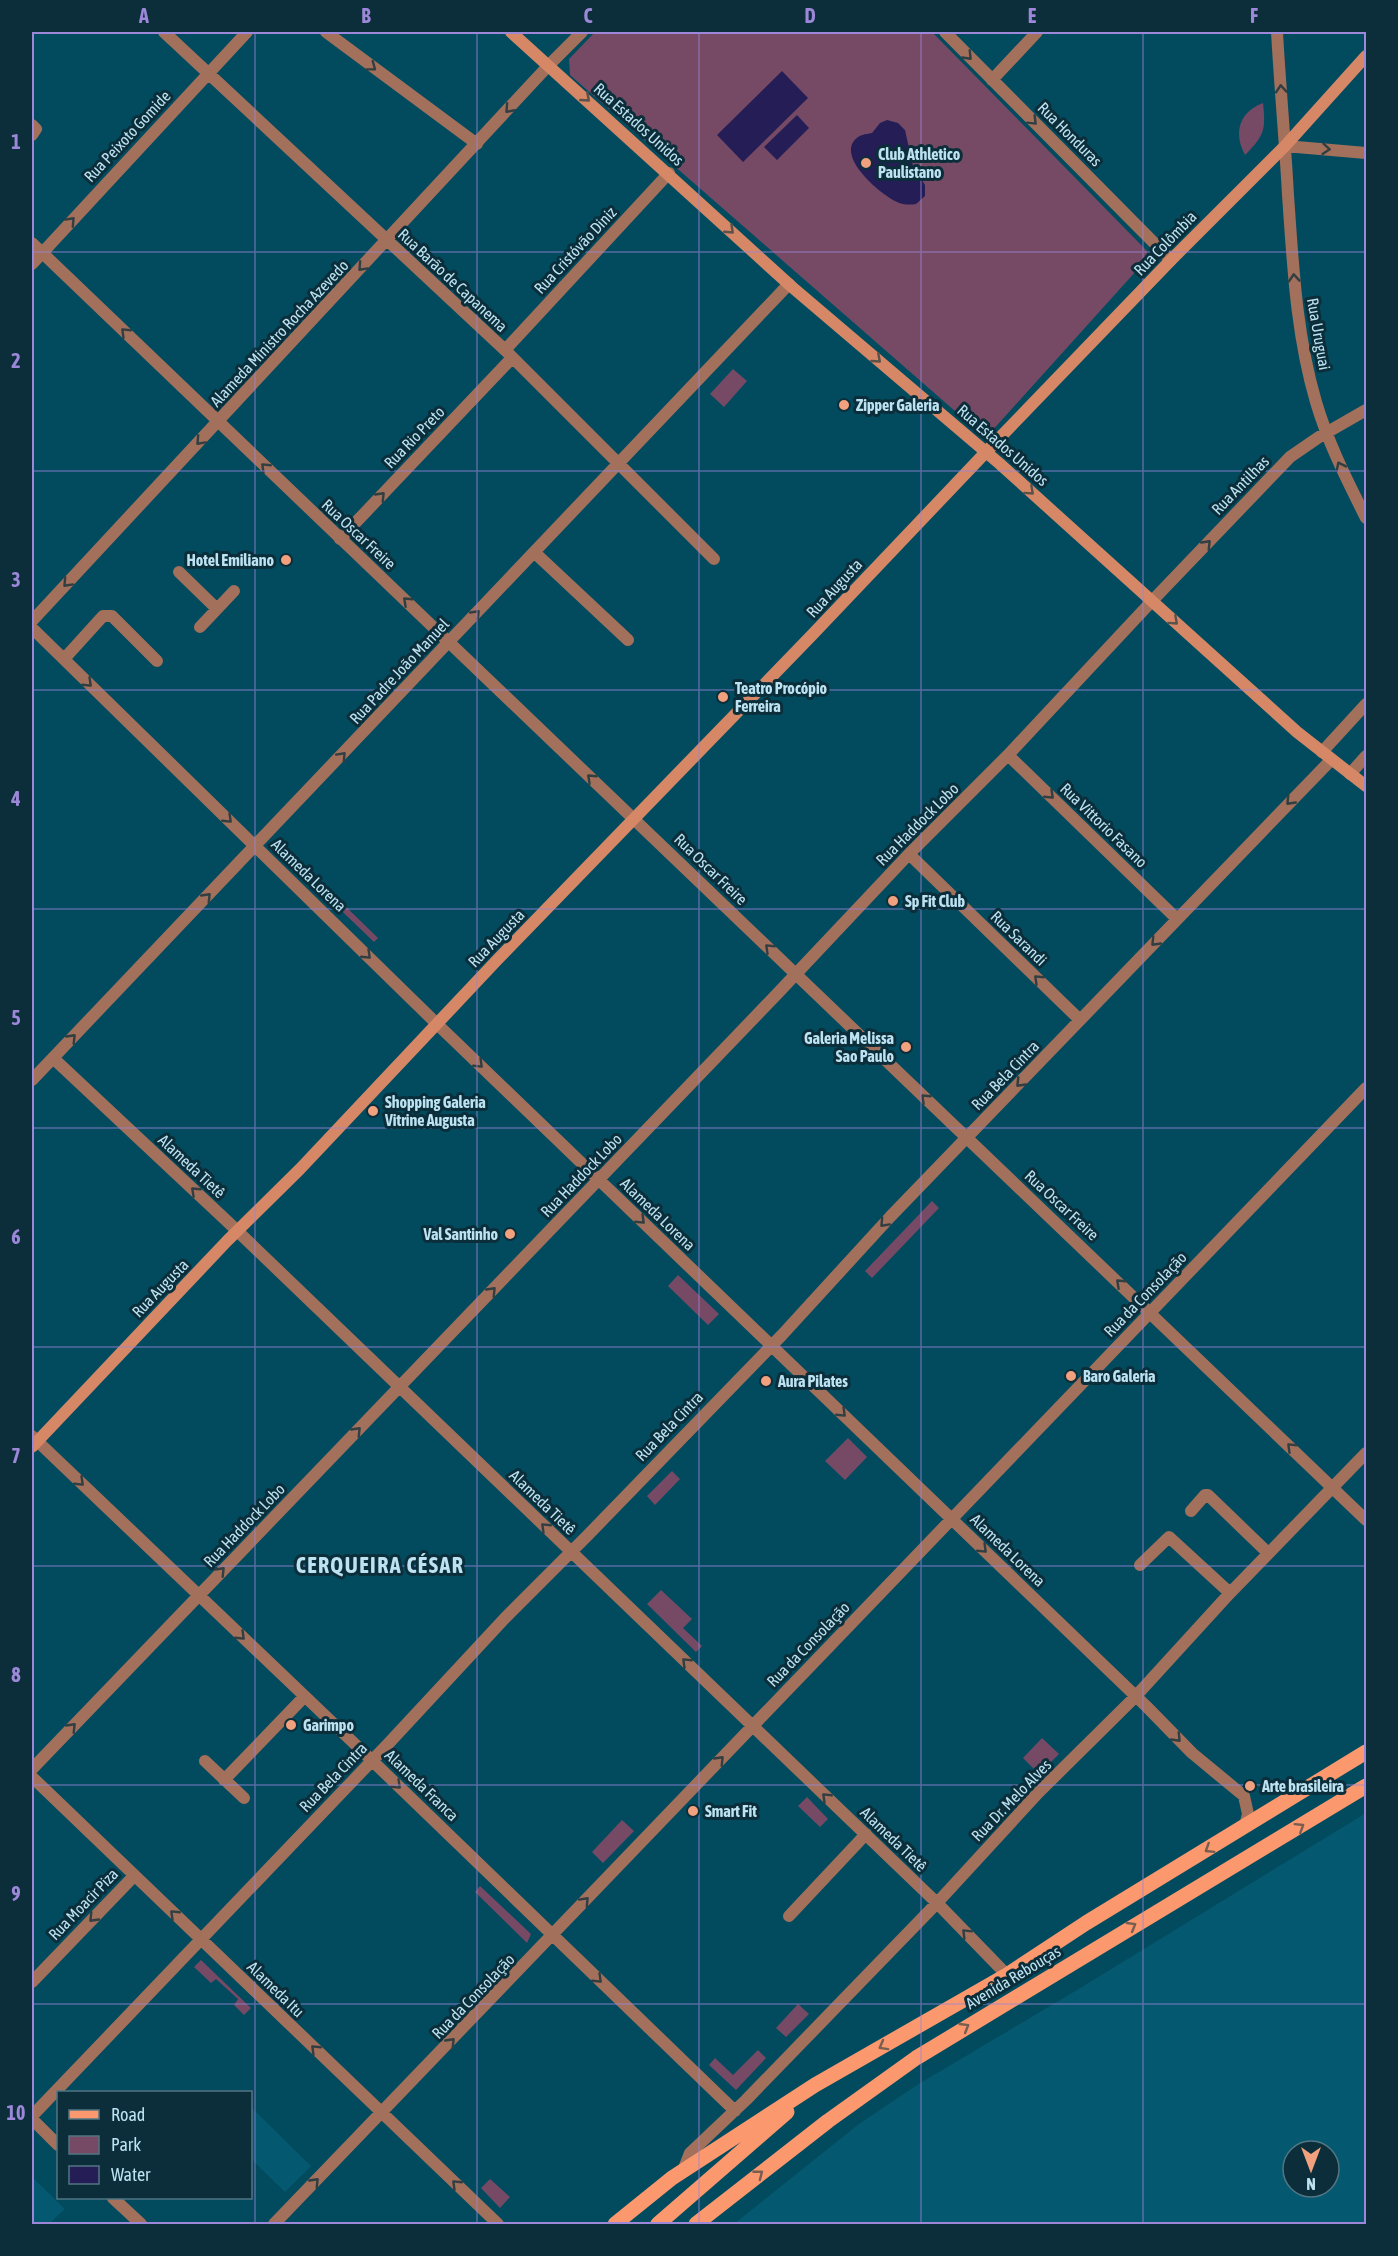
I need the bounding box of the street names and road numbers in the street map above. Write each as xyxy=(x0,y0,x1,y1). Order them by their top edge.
street label: Rua Estados Unidos xyxy=(590,79,688,169)
street label: Rua Peixoto Gomide xyxy=(80,87,174,185)
street label: Rua Honduras xyxy=(1034,98,1106,170)
street label: Rua Cristóvão Diniz xyxy=(530,203,620,297)
street label: Rua Colômbia xyxy=(1130,207,1200,279)
street label: Rua Barão de Capanema xyxy=(394,225,511,336)
street label: Alameda Ministro Rocha Azevedo xyxy=(206,256,352,410)
street label: Rua Uruguai xyxy=(1303,296,1334,372)
street label: Rua Estados Unidos xyxy=(954,401,1052,490)
street label: Rua Rio Preto xyxy=(380,402,448,472)
street label: Rua Antilhas xyxy=(1208,452,1273,518)
street label: Rua Oscar Freire xyxy=(318,495,400,573)
street label: Rua Augusta xyxy=(802,555,866,622)
street label: Rua Padre João Manuel xyxy=(346,614,453,727)
street label: Rua Haddock Lobo xyxy=(872,779,962,869)
street label: Rua Vittorio Fasano xyxy=(1057,779,1151,871)
street label: Rua Oscar Freire xyxy=(671,830,751,908)
street label: Alameda Lorena xyxy=(268,835,350,915)
street label: Rua Augusta xyxy=(464,905,529,971)
street label: Rua Sarandi xyxy=(987,907,1051,969)
street label: Rua Bela Cintra xyxy=(968,1037,1042,1113)
street label: Alameda Tietê xyxy=(155,1130,229,1202)
street label: Rua Haddock Lobo xyxy=(537,1130,625,1220)
street label: Rua Oscar Freire xyxy=(1021,1166,1103,1244)
street label: Alameda Lorena xyxy=(617,1174,699,1254)
street label: Rua da Consolação xyxy=(1100,1248,1191,1341)
street label: Rua Augusta xyxy=(128,1255,193,1321)
street label: Rua Bela Cintra xyxy=(632,1388,706,1464)
street label: Alameda Tietê xyxy=(506,1466,580,1538)
street label: Rua Haddock Lobo xyxy=(200,1480,288,1570)
street label: Alameda Lorena xyxy=(967,1510,1049,1590)
street label: Rua da Consolação xyxy=(763,1598,854,1691)
street label: Rua Bela Cintra xyxy=(296,1739,370,1815)
street label: Alameda Franca xyxy=(382,1746,462,1824)
street label: Rua Dr. Melo Alves xyxy=(968,1755,1055,1845)
street label: Alameda Tietê xyxy=(857,1803,931,1875)
street label: Rua Moacir Piza xyxy=(45,1865,121,1943)
street label: Avenida Rebouças xyxy=(962,1941,1064,2013)
street label: Rua da Consolação xyxy=(428,1950,519,2043)
street label: Alameda Itu xyxy=(244,1958,308,2020)

